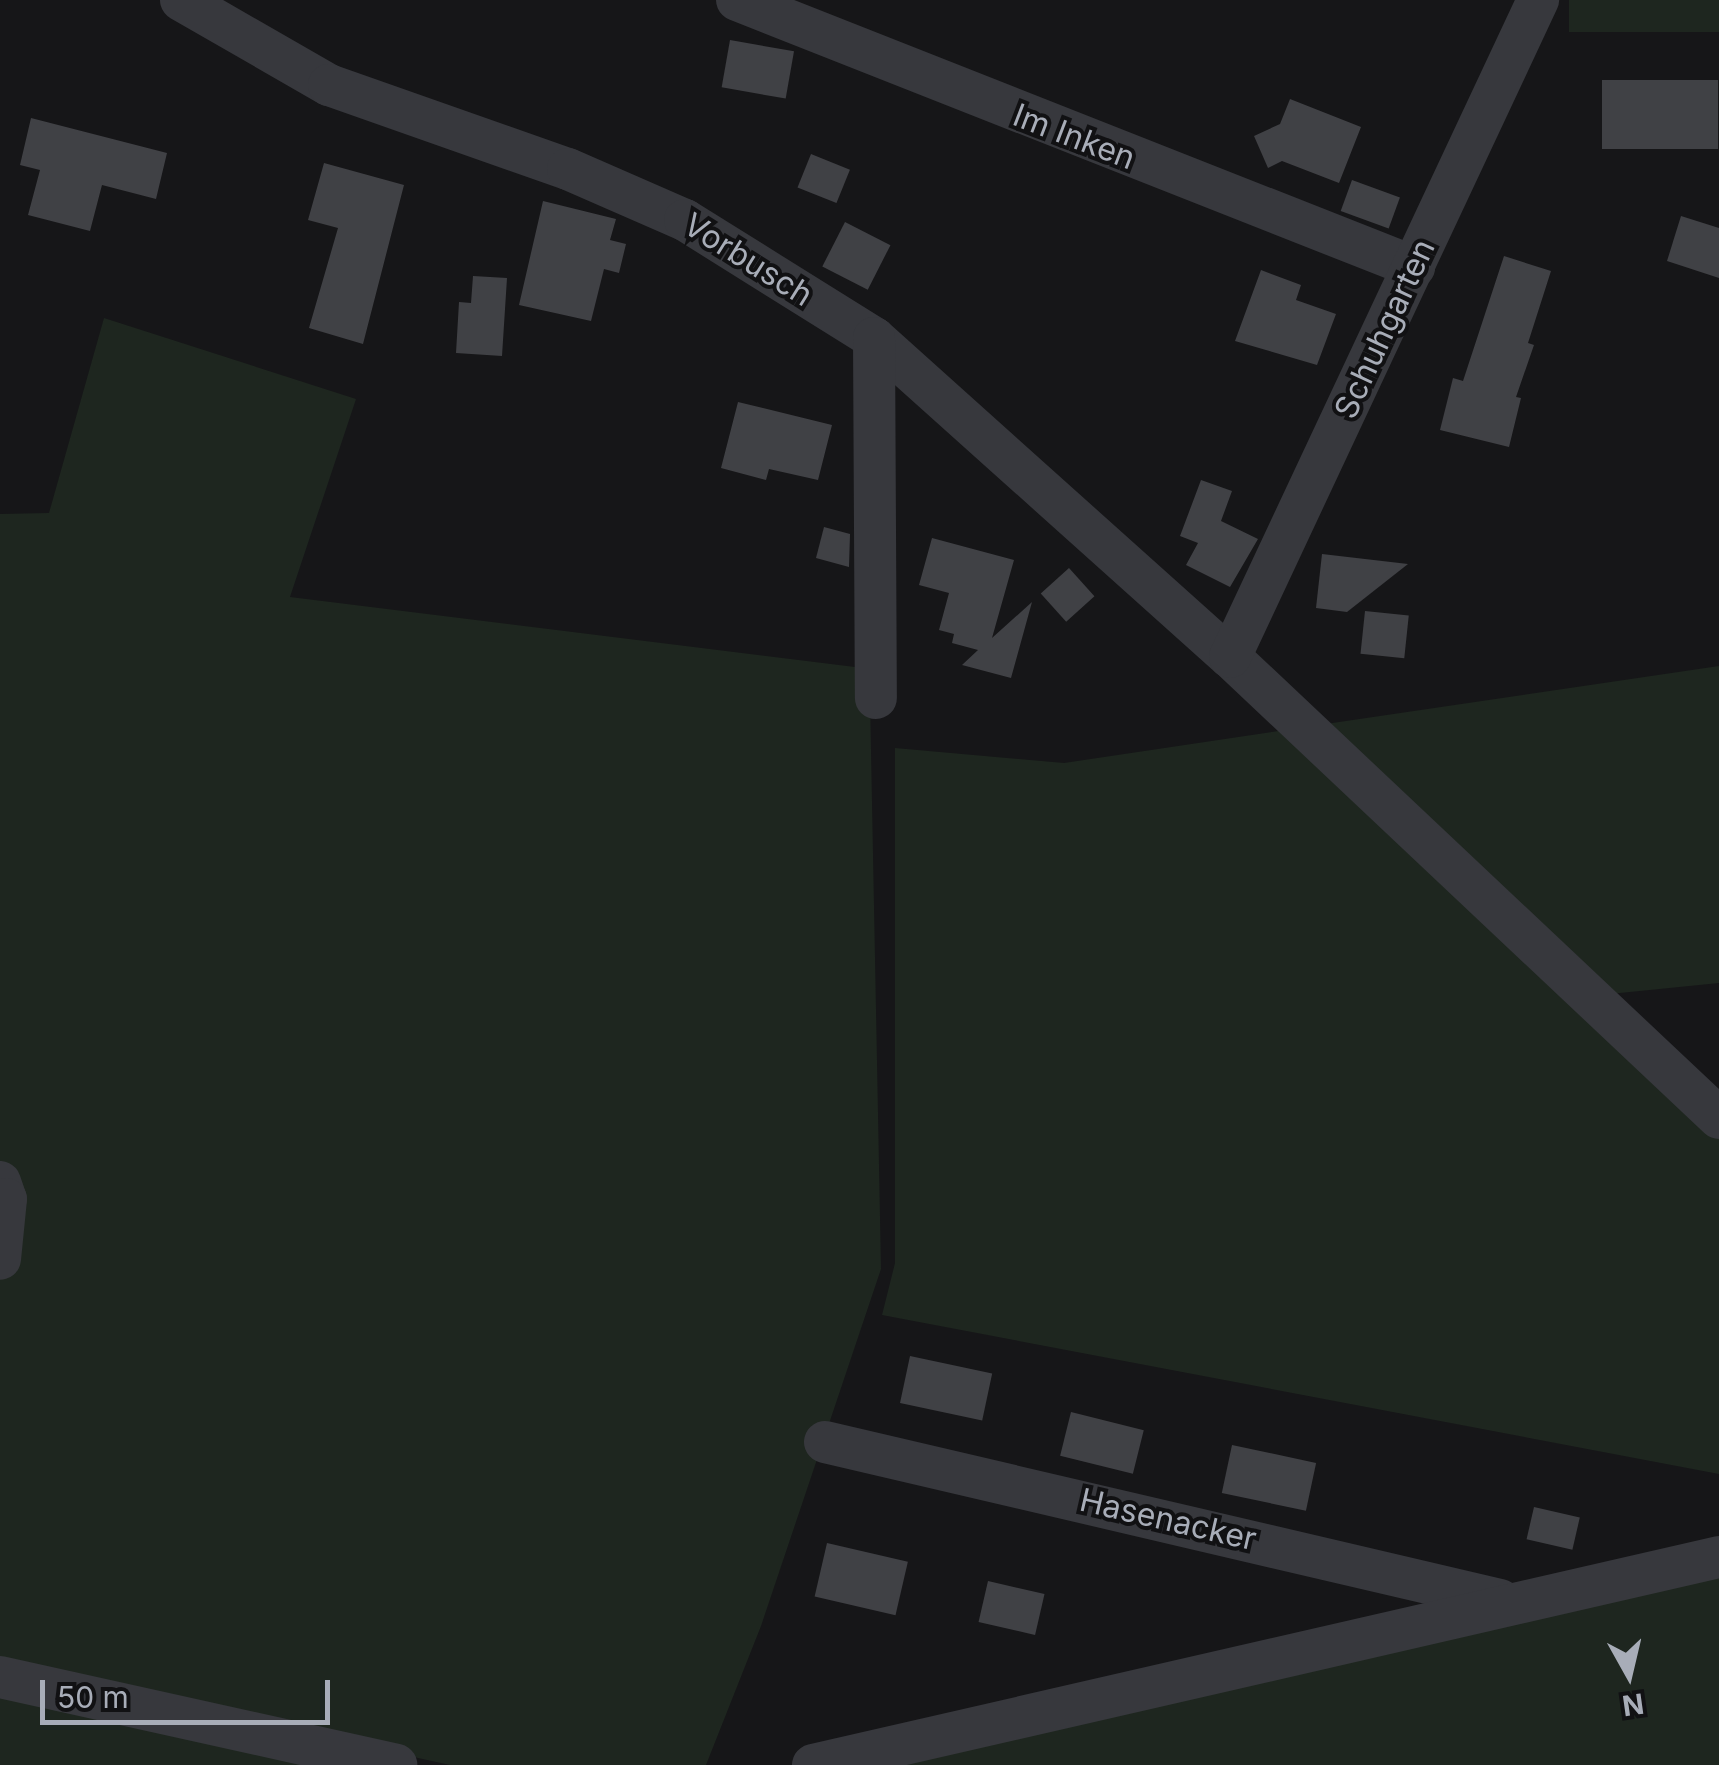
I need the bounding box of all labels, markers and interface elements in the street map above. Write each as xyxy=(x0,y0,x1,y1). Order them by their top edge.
street label: Im Inken xyxy=(1008,96,1140,178)
street label: Vorbusch xyxy=(676,205,820,315)
street label: Schuhgarten xyxy=(1327,233,1443,425)
street label: Hasenacker xyxy=(1076,1481,1260,1559)
north arrow xyxy=(1579,1625,1679,1725)
scale bar xyxy=(45,1660,335,1722)
text: 50 m xyxy=(57,1679,129,1715)
text: N xyxy=(1620,1686,1646,1723)

